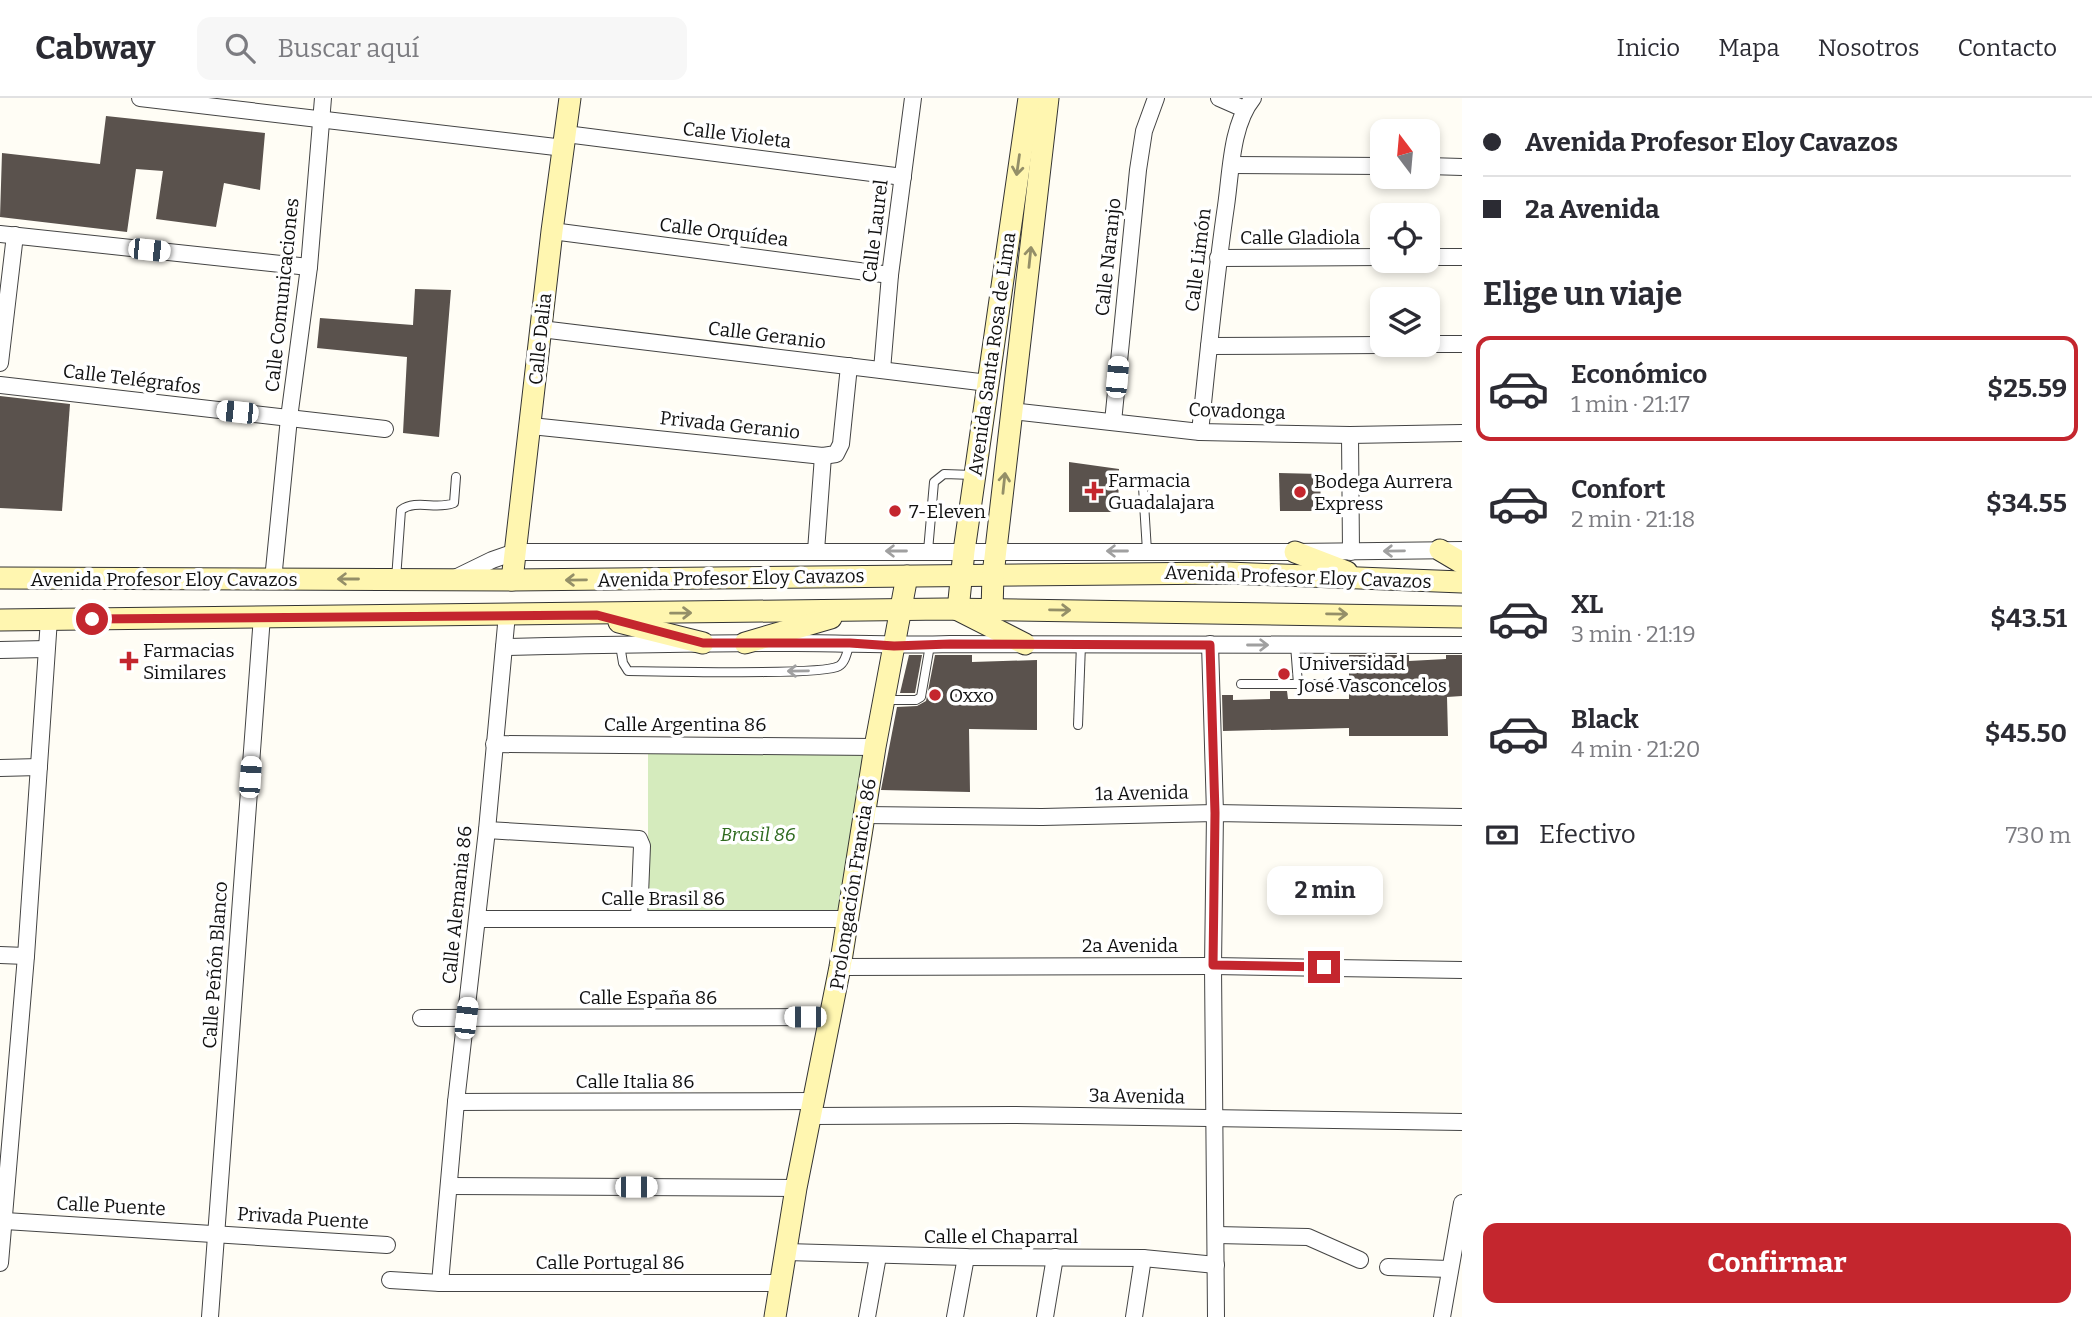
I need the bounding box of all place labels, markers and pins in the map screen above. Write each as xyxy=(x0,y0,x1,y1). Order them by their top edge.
place label: Farmacia Guadalajara xyxy=(1108,469,1215,514)
place label: Bodega Aurrera Express xyxy=(1314,470,1453,515)
marker: Farmacia Guadalajara xyxy=(1086,483,1102,499)
marker: Bodega Aurrera Express xyxy=(1292,484,1308,500)
place label: 7-Eleven xyxy=(909,500,986,523)
marker: 7-Eleven xyxy=(887,503,903,519)
place label: Farmacias Similares xyxy=(143,639,235,684)
place label: Universidad José Vasconcelos xyxy=(1297,652,1447,697)
marker: Farmacias Similares xyxy=(121,653,137,669)
marker: Universidad José Vasconcelos xyxy=(1276,666,1292,682)
place label: Oxxo xyxy=(949,684,994,707)
marker: Oxxo xyxy=(927,687,943,703)

